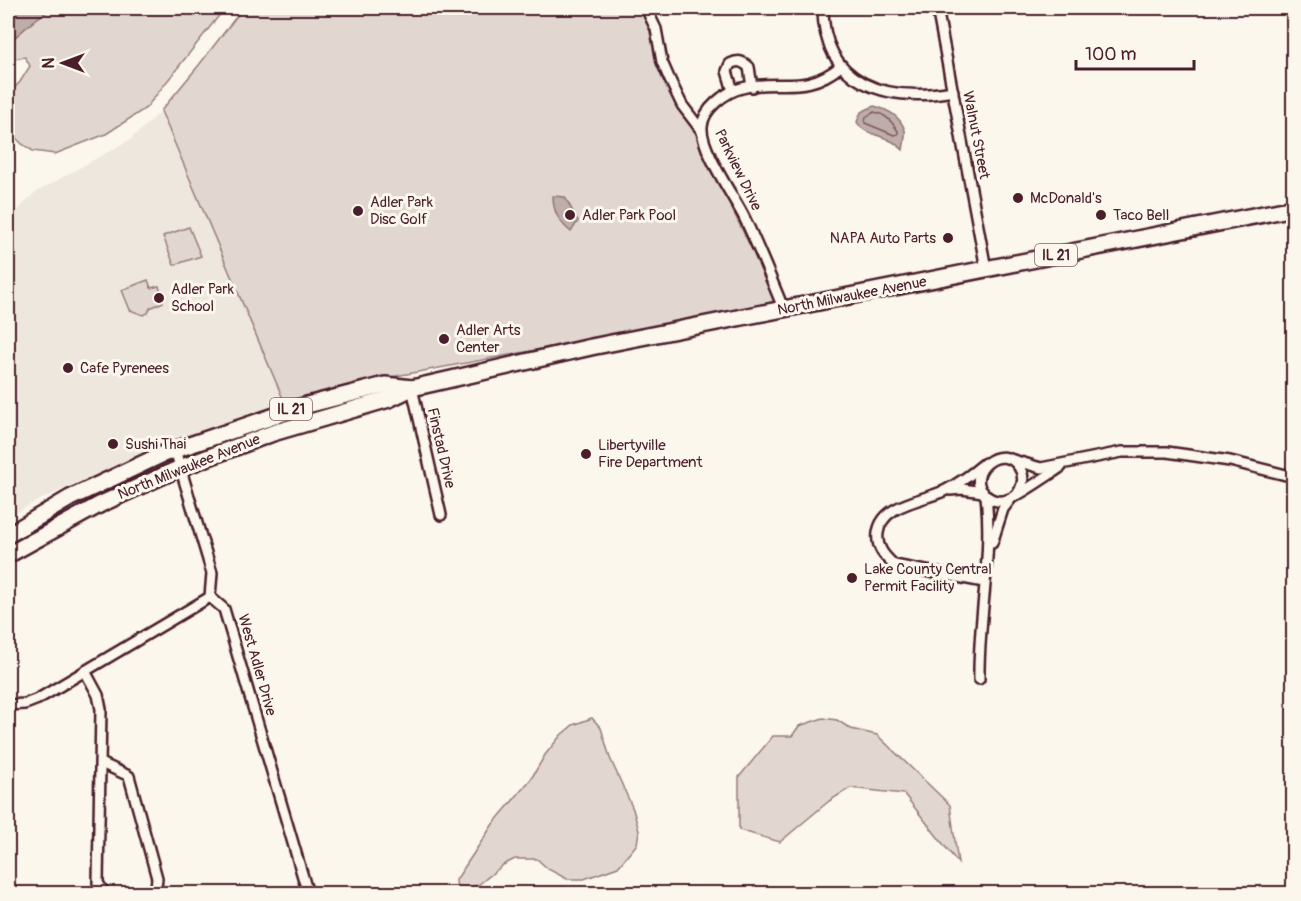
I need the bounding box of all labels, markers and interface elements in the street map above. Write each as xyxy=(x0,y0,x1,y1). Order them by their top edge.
north arrow xyxy=(33,33,93,93)
scale bar xyxy=(1076,33,1194,71)
text: 100 m xyxy=(1085,43,1137,66)
text: N xyxy=(39,57,59,68)
street label: Walnut Street xyxy=(958,89,994,182)
street label: Parkview Drive xyxy=(710,126,766,214)
place label: McDonald's xyxy=(1030,189,1102,208)
marker: McDonald's xyxy=(1011,191,1025,205)
place label: Adler Park Disc Golf xyxy=(370,193,434,229)
marker: Adler Park Disc Golf xyxy=(351,204,365,218)
place label: Adler Park Pool xyxy=(582,206,676,225)
place label: Taco Bell xyxy=(1113,206,1169,225)
marker: Adler Park Pool xyxy=(563,208,577,222)
marker: Taco Bell xyxy=(1094,208,1108,222)
place label: NAPA Auto Parts xyxy=(830,229,936,248)
marker: NAPA Auto Parts xyxy=(941,231,955,245)
road number: IL 21 xyxy=(1035,244,1077,266)
street label: North Milwaukee Avenue xyxy=(776,272,929,320)
place label: Adler Park School xyxy=(171,280,235,316)
marker: Adler Park School xyxy=(152,291,166,305)
place label: Adler Arts Center xyxy=(456,321,521,357)
marker: Adler Arts Center xyxy=(437,332,451,346)
place label: Cafe Pyrenees xyxy=(80,359,169,378)
marker: Cafe Pyrenees xyxy=(61,361,75,375)
road number: IL 21 xyxy=(270,398,312,420)
street label: Finstad Drive xyxy=(423,406,460,491)
street label: North Milwaukee Avenue xyxy=(115,430,263,504)
place label: Sushi Thai xyxy=(125,435,186,454)
place label: Libertyville Fire Department xyxy=(598,436,703,472)
marker: Sushi Thai xyxy=(106,437,120,451)
marker: Libertyville Fire Department xyxy=(579,447,593,461)
place label: Lake County Central Permit Facility xyxy=(864,560,992,596)
marker: Lake County Central Permit Facility xyxy=(845,571,859,585)
street label: West Adler Drive xyxy=(233,612,281,719)

